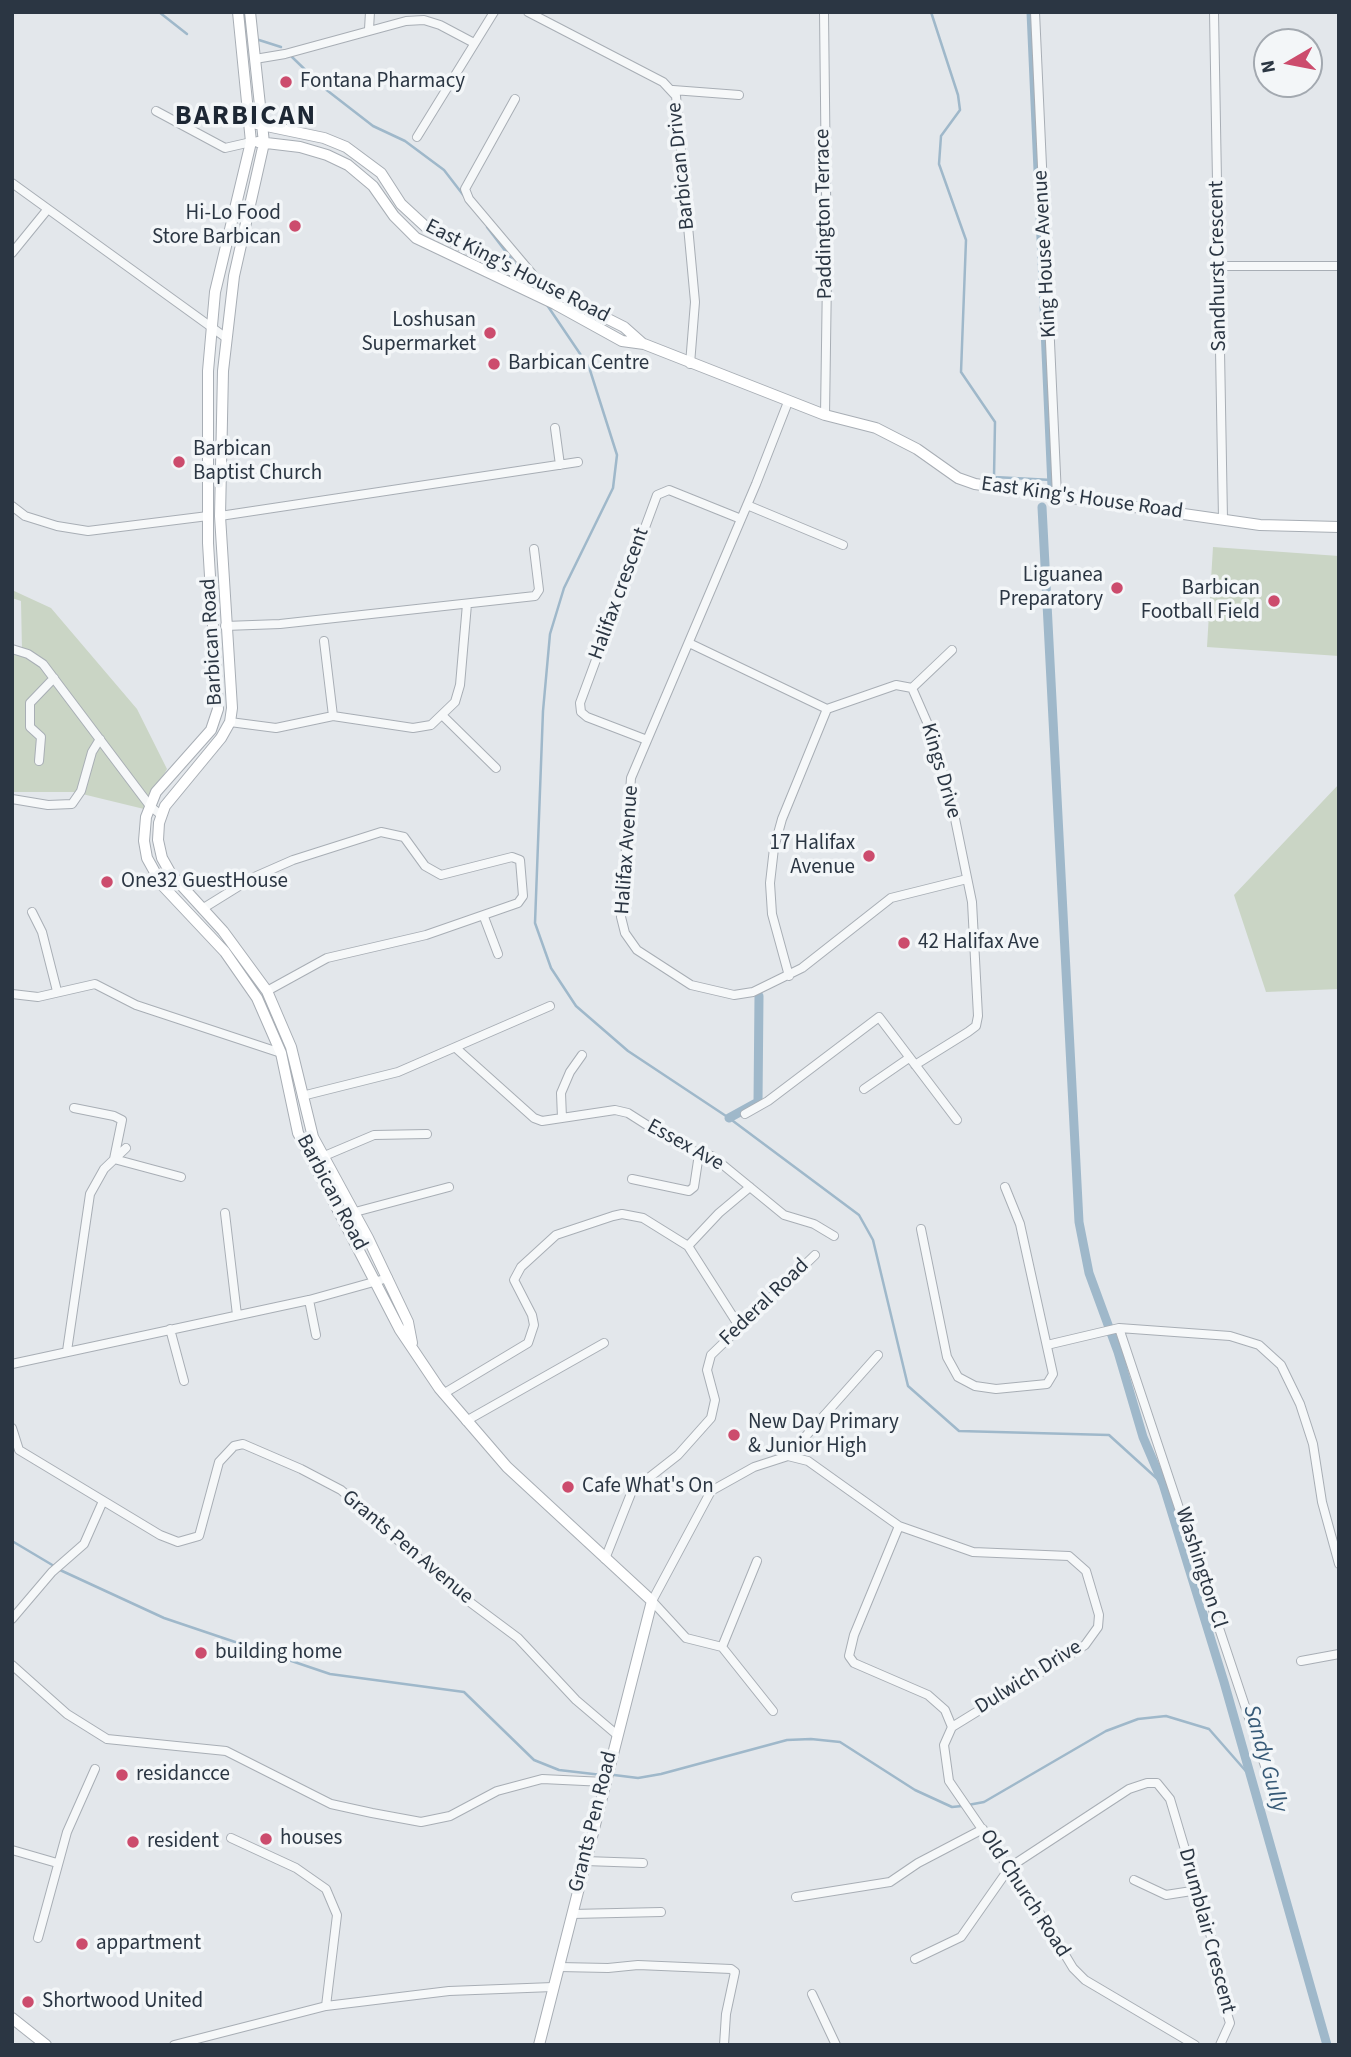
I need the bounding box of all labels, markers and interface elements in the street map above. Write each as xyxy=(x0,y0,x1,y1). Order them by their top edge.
north arrow xyxy=(1253,28,1323,98)
text: N xyxy=(1254,58,1283,75)
place label: Fontana Pharmacy xyxy=(300,69,465,95)
marker: Fontana Pharmacy xyxy=(278,74,294,90)
district label: BARBICAN xyxy=(176,101,316,135)
street label: Barbican Drive xyxy=(663,101,701,231)
street label: Paddington Terrace xyxy=(811,129,839,299)
street label: King House Avenue xyxy=(1029,169,1063,339)
street label: Sandhurst Crescent xyxy=(1205,180,1233,352)
place label: Hi-Lo Food Store Barbican xyxy=(152,201,281,251)
street label: East King's House Road xyxy=(421,215,613,329)
marker: Hi-Lo Food Store Barbican xyxy=(287,218,303,234)
place label: Loshusan Supermarket xyxy=(361,308,476,358)
marker: Loshusan Supermarket xyxy=(482,325,498,341)
place label: Barbican Centre xyxy=(508,351,649,377)
marker: Barbican Centre xyxy=(486,356,502,372)
place label: Barbican Baptist Church xyxy=(193,437,322,487)
marker: Barbican Baptist Church xyxy=(171,454,187,470)
street label: East King's House Road xyxy=(979,472,1185,526)
street label: Halifax crescent xyxy=(584,525,656,663)
place label: Liguanea Preparatory xyxy=(999,563,1103,613)
place label: Barbican Football Field xyxy=(1141,576,1260,626)
street label: Barbican Road xyxy=(197,578,229,706)
marker: Liguanea Preparatory xyxy=(1109,580,1125,596)
marker: Barbican Football Field xyxy=(1266,593,1282,609)
street label: Kings Drive xyxy=(914,720,966,822)
street label: Halifax Avenue xyxy=(611,785,645,915)
place label: 17 Halifax Avenue xyxy=(769,831,855,881)
marker: 17 Halifax Avenue xyxy=(861,848,877,864)
place label: One32 GuestHouse xyxy=(121,869,288,895)
marker: One32 GuestHouse xyxy=(99,874,115,890)
place label: 42 Halifax Ave xyxy=(918,930,1039,956)
marker: 42 Halifax Ave xyxy=(896,935,912,951)
street label: Essex Ave xyxy=(642,1115,728,1177)
street label: Barbican Road xyxy=(290,1131,372,1255)
street label: Federal Road xyxy=(715,1254,815,1352)
place label: New Day Primary & Junior High xyxy=(748,1410,899,1460)
marker: New Day Primary & Junior High xyxy=(726,1427,742,1443)
place label: Cafe What's On xyxy=(582,1474,714,1500)
marker: Cafe What's On xyxy=(560,1479,576,1495)
street label: Grants Pen Avenue xyxy=(336,1486,478,1610)
street label: Washington Cl xyxy=(1169,1504,1231,1632)
street label: Dulwich Drive xyxy=(971,1635,1087,1721)
place label: building home xyxy=(215,1640,342,1666)
marker: building home xyxy=(193,1645,209,1661)
water label: Sandy Gully xyxy=(1236,1702,1292,1816)
street label: Grants Pen Road xyxy=(564,1749,624,1895)
place label: residancce xyxy=(136,1762,230,1788)
marker: residancce xyxy=(114,1767,130,1783)
street label: Old Church Road xyxy=(973,1825,1075,1963)
place label: houses xyxy=(280,1826,342,1852)
place label: resident xyxy=(147,1829,219,1855)
marker: houses xyxy=(258,1831,274,1847)
marker: resident xyxy=(125,1834,141,1850)
street label: Drumblair Crescent xyxy=(1172,1846,1240,2016)
place label: appartment xyxy=(96,1931,201,1957)
marker: appartment xyxy=(74,1936,90,1952)
place label: Shortwood United xyxy=(42,1989,203,2015)
marker: Shortwood United xyxy=(20,1994,36,2010)

